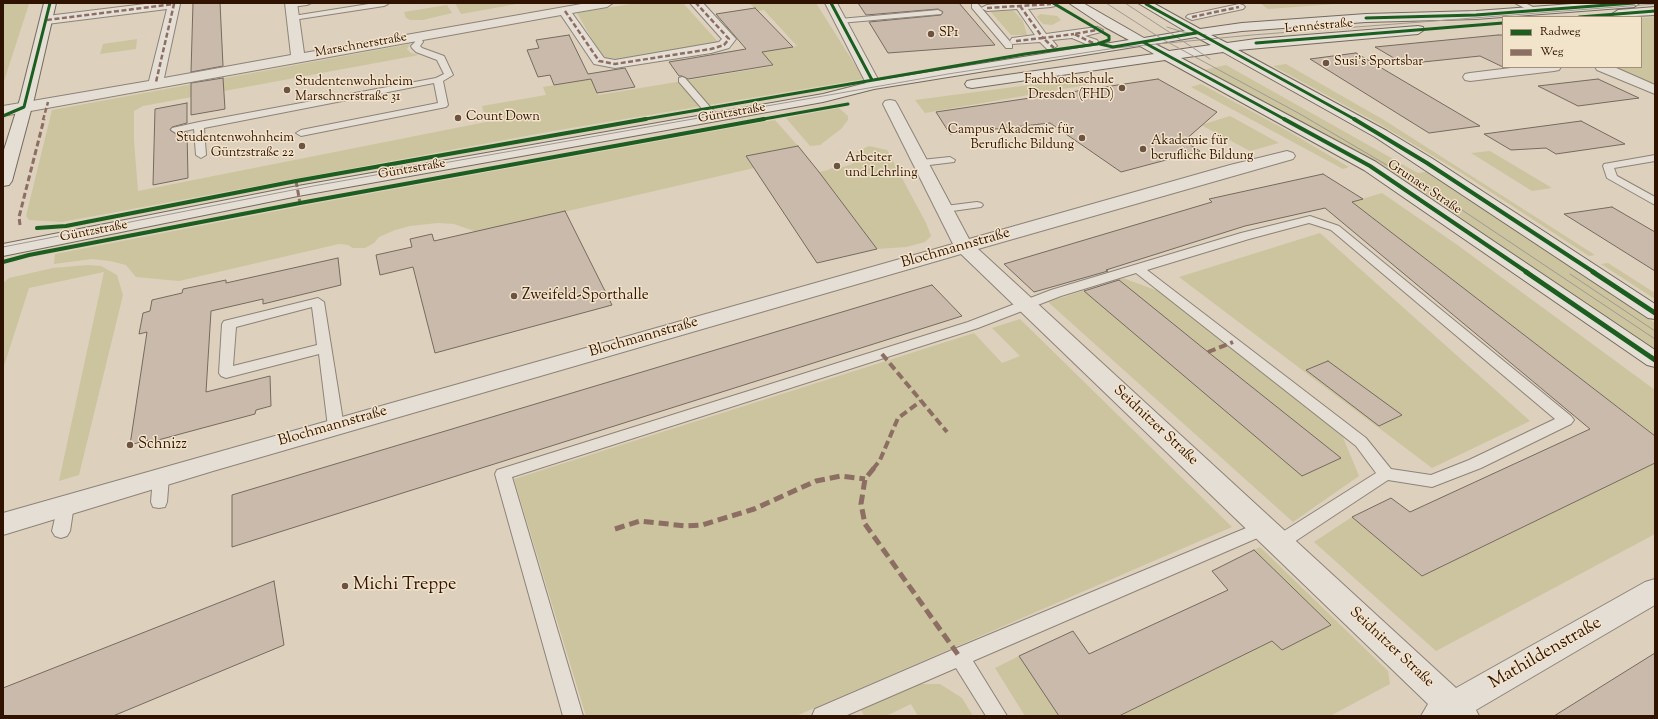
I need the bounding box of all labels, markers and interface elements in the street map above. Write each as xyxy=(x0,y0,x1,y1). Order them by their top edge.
street label: Lennéstraße xyxy=(1284,16,1354,38)
legend xyxy=(1502,16,1642,68)
text: Radweg xyxy=(1540,23,1581,41)
place label: SP1 xyxy=(939,26,958,42)
marker: SP1 xyxy=(926,29,936,39)
street label: Marschnerstraße xyxy=(314,30,408,62)
text: Weg xyxy=(1540,43,1564,61)
place label: Susi's Sportsbar xyxy=(1334,55,1423,71)
marker: Susi's Sportsbar xyxy=(1321,58,1331,68)
place label: Fachhochschule Dresden (FHD) xyxy=(1024,73,1114,104)
place label: Studentenwohnheim Marschnerstraße 31 xyxy=(295,75,413,106)
marker: Fachhochschule Dresden (FHD) xyxy=(1117,83,1127,93)
marker: Studentenwohnheim Marschnerstraße 31 xyxy=(282,85,292,95)
street label: Güntzstraße xyxy=(697,100,767,128)
place label: Count Down xyxy=(466,110,540,126)
marker: Count Down xyxy=(453,113,463,123)
place label: Campus Akademie für Berufliche Bildung xyxy=(948,123,1074,154)
place label: Studentenwohnheim Güntzstraße 22 xyxy=(176,131,294,162)
marker: Campus Akademie für Berufliche Bildung xyxy=(1077,133,1087,143)
place label: Akademie für berufliche Bildung xyxy=(1151,134,1253,165)
marker: Studentenwohnheim Güntzstraße 22 xyxy=(297,141,307,151)
marker: Akademie für berufliche Bildung xyxy=(1138,144,1148,154)
place label: Arbeiter und Lehrling xyxy=(845,151,918,182)
street label: Güntzstraße xyxy=(377,156,447,184)
street label: Grunaer Straße xyxy=(1384,157,1464,219)
marker: Arbeiter und Lehrling xyxy=(832,161,842,171)
street label: Güntzstraße xyxy=(59,218,129,246)
street label: Blochmannstraße xyxy=(899,225,1013,273)
place label: Zweifeld-Sporthalle xyxy=(522,287,649,305)
marker: Zweifeld-Sporthalle xyxy=(509,291,519,301)
street label: Blochmannstraße xyxy=(587,314,701,362)
street label: Seidnitzer Straße xyxy=(1109,382,1201,470)
street label: Blochmannstraße xyxy=(276,403,390,451)
place label: Schnizz xyxy=(138,436,187,454)
marker: Schnizz xyxy=(125,440,135,450)
place label: Michi Treppe xyxy=(353,575,456,597)
marker: Michi Treppe xyxy=(340,581,350,591)
street label: Seidnitzer Straße xyxy=(1345,604,1437,692)
street label: Mathildenstraße xyxy=(1486,613,1606,695)

